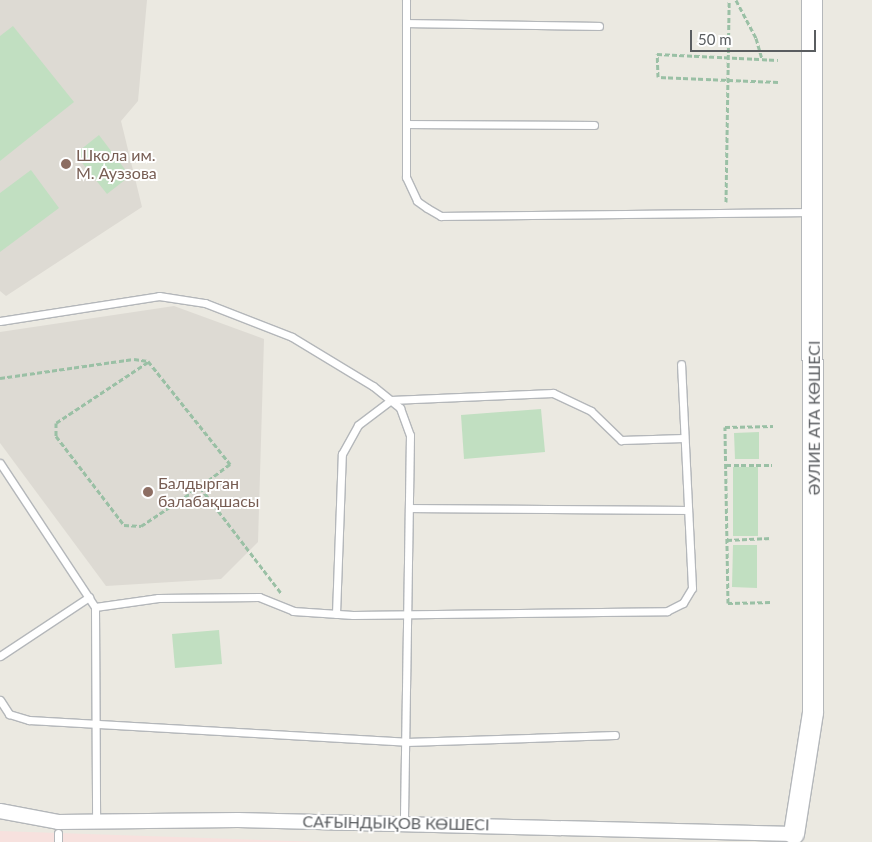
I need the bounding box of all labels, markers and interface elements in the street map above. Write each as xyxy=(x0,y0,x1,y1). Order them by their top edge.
scale bar xyxy=(692,20,818,52)
text: 50 m xyxy=(698,30,732,48)
place label: Школа им. М. Ауэзова xyxy=(76,145,157,183)
marker: Школа им. М. Ауэзова xyxy=(60,158,72,170)
street label: ӘУЛИЕ АТА КӨШЕСІ xyxy=(804,341,824,495)
place label: Балдырган балабақшасы xyxy=(158,473,259,511)
marker: Балдырган балабақшасы xyxy=(142,486,154,498)
street label: САҒЫНДЫҚОВ КӨШЕСІ xyxy=(302,812,490,834)

